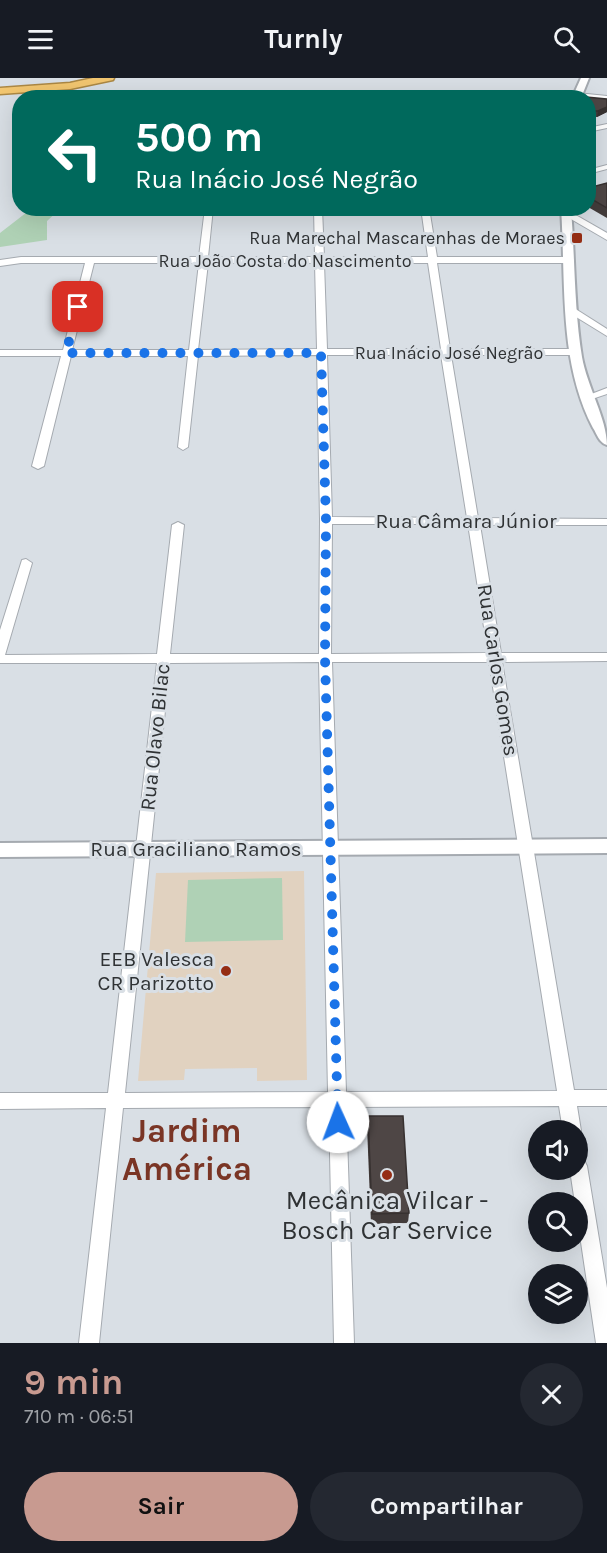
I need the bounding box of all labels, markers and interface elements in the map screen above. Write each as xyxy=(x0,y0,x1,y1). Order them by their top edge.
icon: menu xyxy=(24,23,57,56)
text: Turnly xyxy=(264,23,343,55)
icon: search xyxy=(550,23,583,56)
text: 500 m xyxy=(135,112,263,162)
icon: left xyxy=(36,114,114,192)
text: Rua Inácio José Negrão xyxy=(135,163,418,195)
place label: Rua Marechal Mascarenhas de Moraes xyxy=(249,227,565,249)
marker: Rua Marechal Mascarenhas de Moraes xyxy=(570,231,584,245)
street label: Rua João Costa do Nascimento xyxy=(158,250,412,272)
pin xyxy=(52,281,103,332)
icon: arrive xyxy=(61,290,94,323)
street label: Rua Inácio José Negrão xyxy=(355,342,543,364)
street label: Rua Câmara Júnior xyxy=(375,509,557,533)
street label: Rua Carlos Gomes xyxy=(473,582,523,758)
street label: Rua Olavo Bilac xyxy=(135,662,175,812)
street label: Rua Graciliano Ramos xyxy=(90,837,302,861)
place label: EEB Valesca CR Parizotto xyxy=(98,947,214,995)
marker: EEB Valesca CR Parizotto xyxy=(219,964,233,978)
position arrow xyxy=(306,1090,370,1154)
district label: Jardim América xyxy=(122,1112,252,1188)
map controls xyxy=(528,1120,588,1324)
button: sound xyxy=(528,1120,588,1180)
marker: Mecânica Vilcar - Bosch Car Service xyxy=(380,1168,394,1182)
place label: Mecânica Vilcar - Bosch Car Service xyxy=(281,1185,493,1246)
button: search xyxy=(528,1192,588,1252)
button: layers xyxy=(528,1264,588,1324)
text: 9 min xyxy=(24,1361,123,1403)
button: close xyxy=(520,1363,583,1426)
text: 710 m · 06:51 xyxy=(24,1405,134,1428)
button: Sair xyxy=(24,1472,298,1541)
button: Compartilhar xyxy=(310,1472,583,1541)

